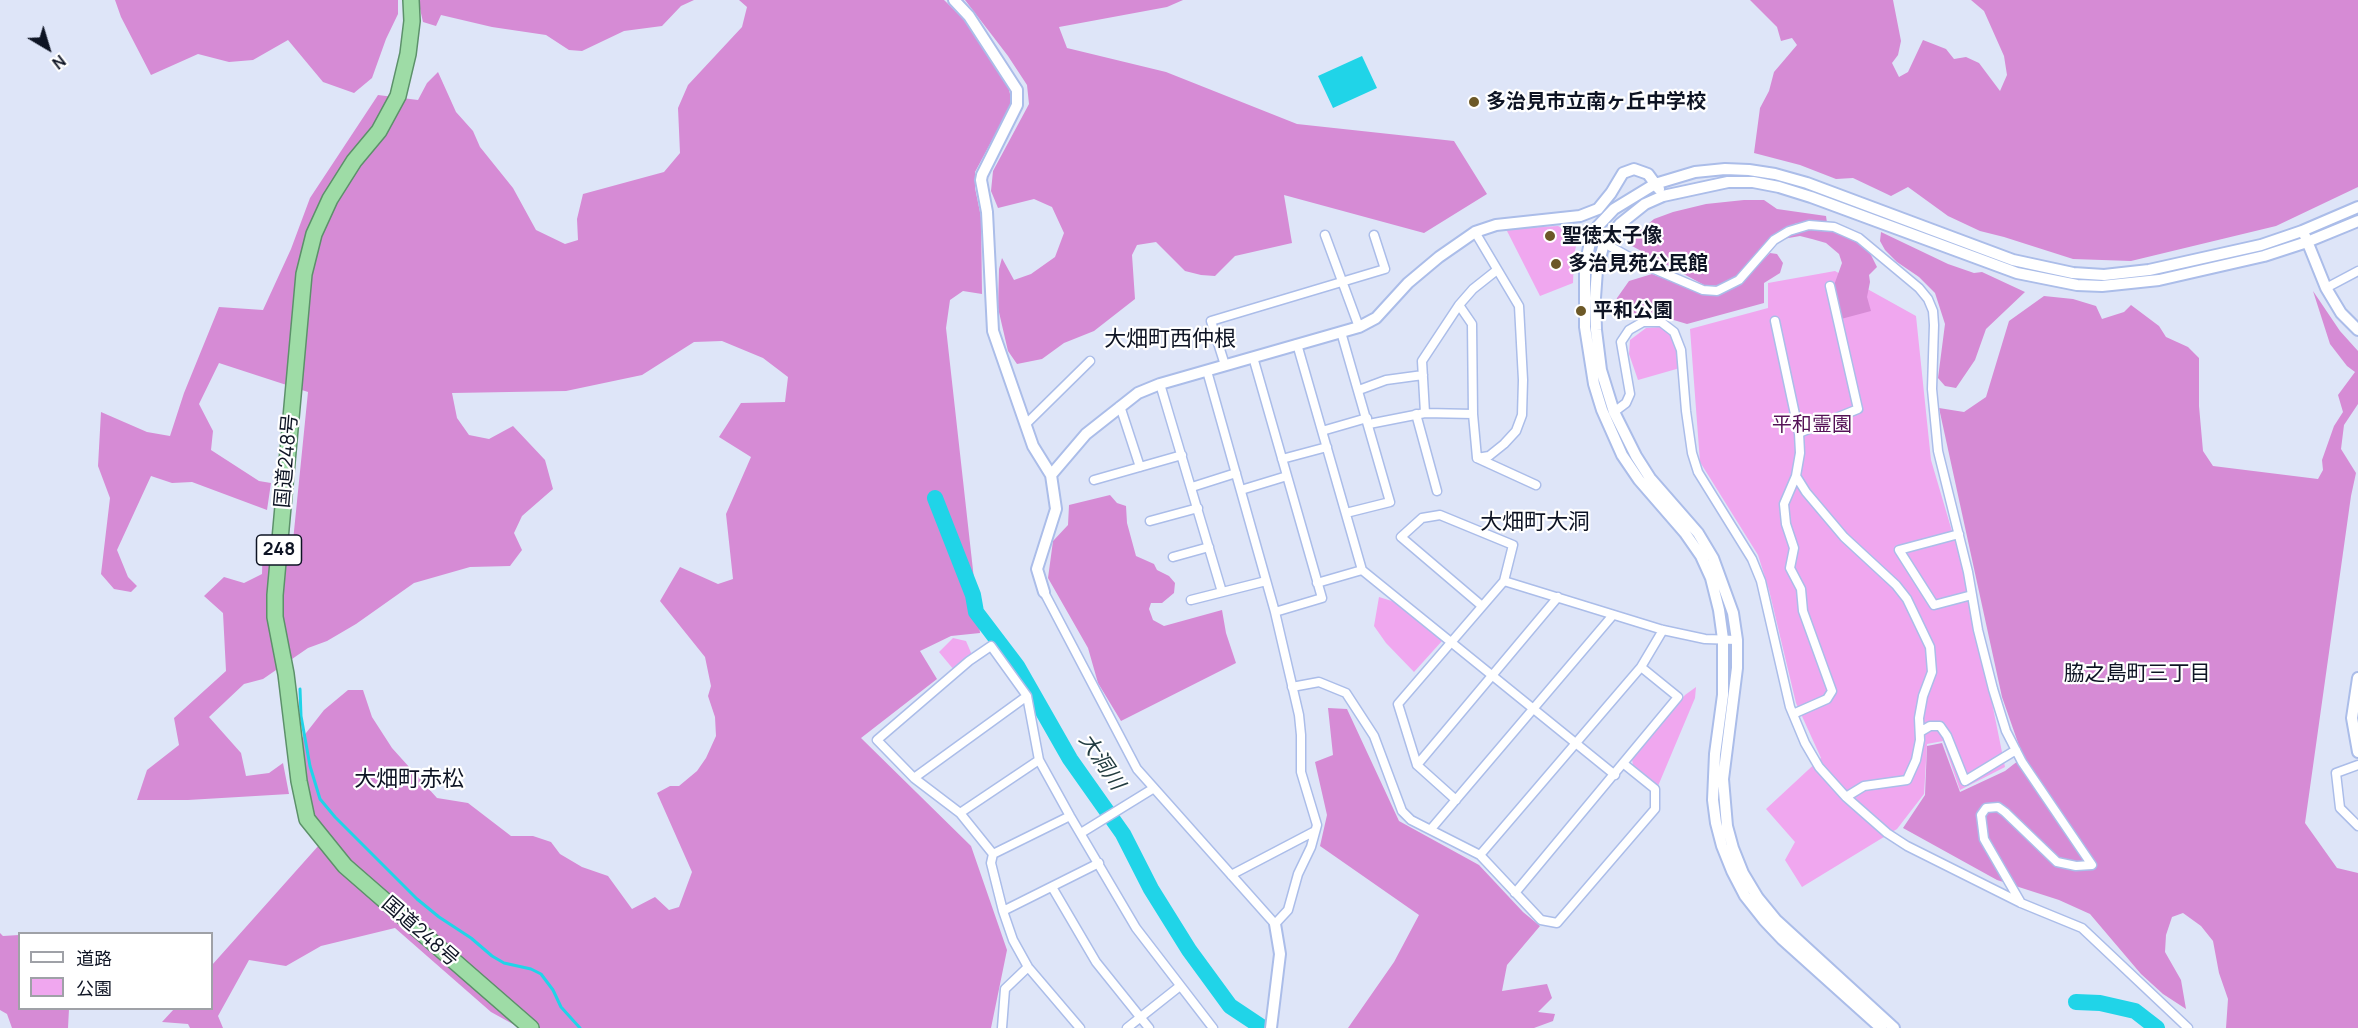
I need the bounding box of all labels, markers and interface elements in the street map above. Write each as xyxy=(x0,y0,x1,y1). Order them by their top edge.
north arrow xyxy=(18,18,78,78)
text: N xyxy=(48,50,70,74)
place label: 多治見市立南ヶ丘中学校 xyxy=(1486,90,1706,114)
marker: 多治見市立南ヶ丘中学校 xyxy=(1467,95,1481,109)
place label: 聖徳太子像 xyxy=(1562,224,1662,248)
marker: 聖徳太子像 xyxy=(1543,229,1557,243)
place label: 多治見苑公民館 xyxy=(1568,252,1708,276)
marker: 多治見苑公民館 xyxy=(1549,257,1563,271)
place label: 平和公園 xyxy=(1593,299,1673,323)
marker: 平和公園 xyxy=(1574,304,1588,318)
district label: 大畑町西仲根 xyxy=(1104,327,1236,353)
street label: 国道248号 xyxy=(271,413,303,509)
park label: 平和霊園 xyxy=(1772,413,1852,437)
district label: 大畑町大洞 xyxy=(1480,510,1590,536)
road number: 248 xyxy=(256,535,302,565)
district label: 脇之島町三丁目 xyxy=(2064,661,2210,687)
water label: 大洞川 xyxy=(1073,729,1129,795)
district label: 大畑町赤松 xyxy=(354,767,464,793)
street label: 国道248号 xyxy=(377,892,463,972)
legend xyxy=(18,932,213,1010)
text: 道路 xyxy=(76,946,112,970)
text: 公園 xyxy=(76,976,112,1000)

